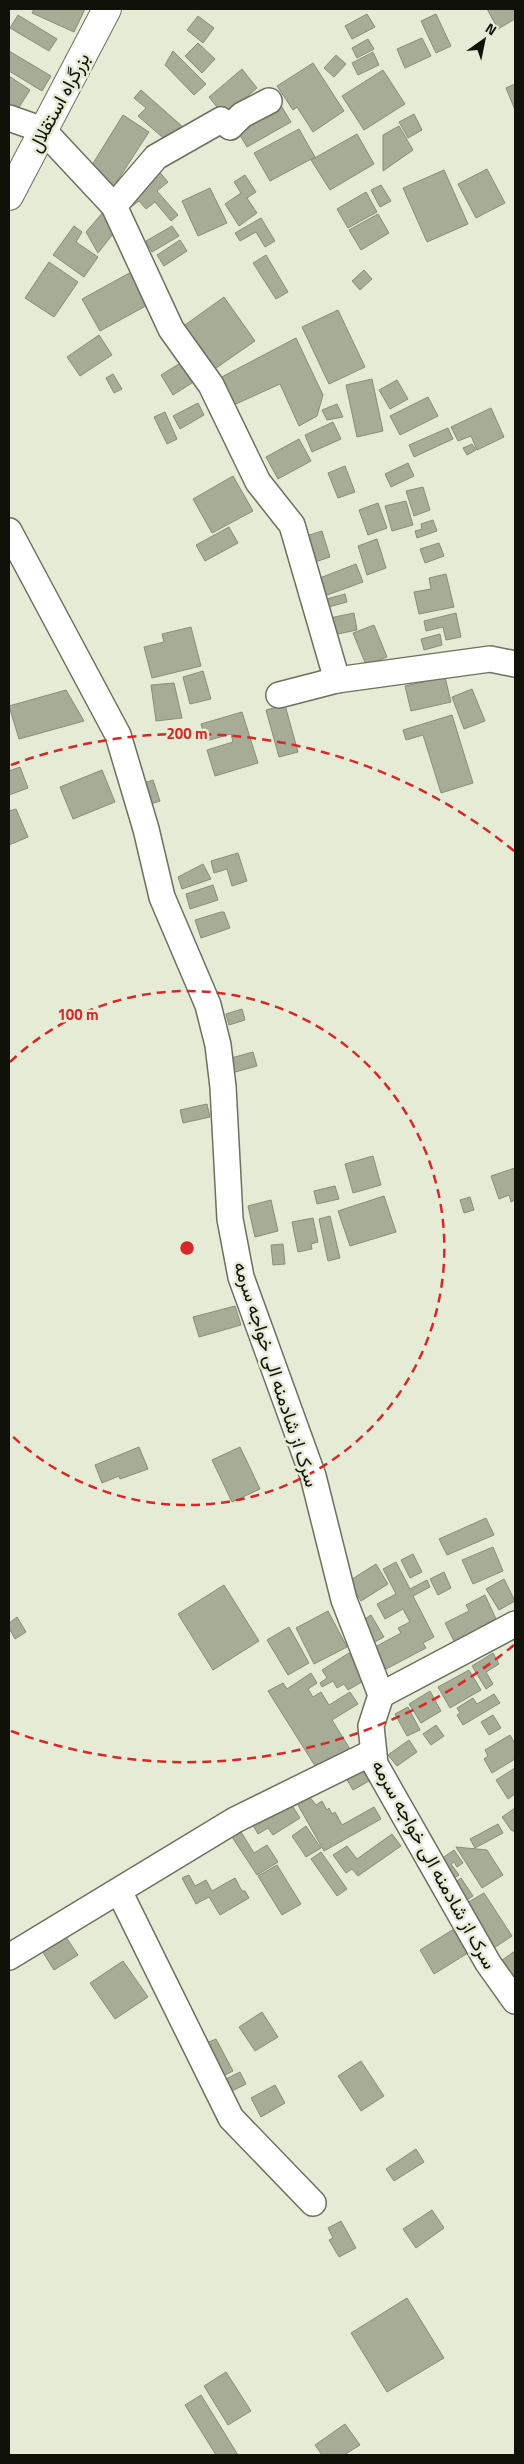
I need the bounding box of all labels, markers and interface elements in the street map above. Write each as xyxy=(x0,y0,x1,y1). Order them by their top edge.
north arrow xyxy=(459,15,509,65)
text: N xyxy=(482,17,501,40)
street label: بزرگراه استقلال xyxy=(20,47,96,157)
text: 200 m xyxy=(166,722,208,745)
text: 100 m xyxy=(57,1003,99,1026)
centre of rings xyxy=(178,1239,196,1257)
street label: سرک از شادمنه الی خواجه سرمه xyxy=(227,1257,327,1491)
street label: سرک از شادمنه الی خواجه سرمه xyxy=(365,1754,505,1974)

